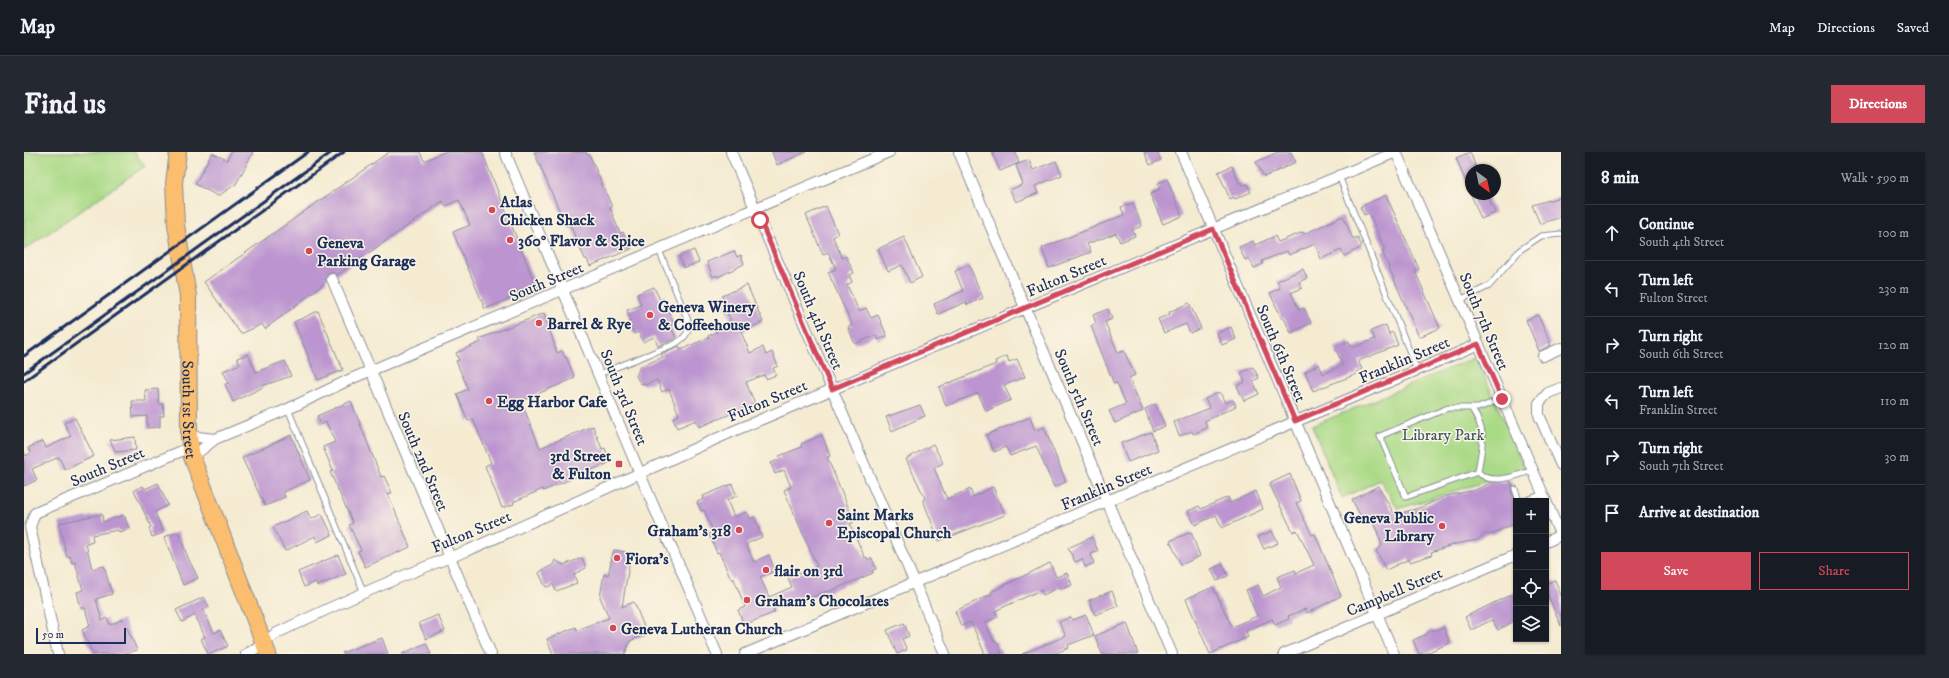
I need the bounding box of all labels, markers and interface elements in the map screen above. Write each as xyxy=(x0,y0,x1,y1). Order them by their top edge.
text: Map xyxy=(20,16,55,39)
text: Map xyxy=(1769,19,1795,37)
text: Directions xyxy=(1817,19,1875,37)
text: Saved xyxy=(1897,19,1929,37)
button: Directions xyxy=(1831,85,1925,123)
text: Find us xyxy=(24,87,106,122)
north arrow xyxy=(1465,164,1501,200)
text: 8 min xyxy=(1601,167,1639,189)
text: Walk · 590 m xyxy=(1841,170,1909,186)
place label: Atlas Chicken Shack xyxy=(499,192,596,230)
marker: Atlas Chicken Shack xyxy=(487,205,497,215)
route start xyxy=(751,211,769,229)
text: Continue xyxy=(1639,215,1694,234)
icon: ahead xyxy=(1601,222,1623,244)
text: 100 m xyxy=(1878,225,1909,241)
place label: 360° Flavor & Spice xyxy=(518,231,645,251)
place label: Geneva Parking Garage xyxy=(317,233,416,271)
text: South 4th Street xyxy=(1639,234,1724,250)
marker: 360° Flavor & Spice xyxy=(505,235,515,245)
marker: Geneva Parking Garage xyxy=(304,246,314,256)
street label: Fulton Street xyxy=(1024,250,1109,302)
street label: South Street xyxy=(506,257,587,306)
street label: South 4th Street xyxy=(788,268,848,373)
street label: South 7th Street xyxy=(1455,270,1514,373)
text: Turn left xyxy=(1639,271,1693,290)
icon: left xyxy=(1601,278,1623,300)
text: 230 m xyxy=(1878,281,1909,297)
text: Fulton Street xyxy=(1639,290,1708,306)
place label: Geneva Winery & Coffeehouse xyxy=(658,297,756,335)
street label: South 6th Street xyxy=(1252,302,1311,405)
marker: Geneva Winery & Coffeehouse xyxy=(645,310,655,320)
place label: Barrel & Rye xyxy=(547,314,631,334)
marker: Barrel & Rye xyxy=(534,318,544,328)
text: Turn right xyxy=(1639,327,1702,346)
street label: Franklin Street xyxy=(1356,332,1453,388)
icon: right xyxy=(1601,334,1623,356)
text: 120 m xyxy=(1878,337,1909,353)
street label: South 3rd Street xyxy=(596,346,652,448)
street label: South 5th Street xyxy=(1050,346,1109,449)
text: South 6th Street xyxy=(1639,346,1723,362)
street label: South 1st Street xyxy=(177,360,201,460)
street label: Fulton Street xyxy=(725,375,810,427)
text: Turn left xyxy=(1639,383,1693,402)
route end xyxy=(1493,390,1511,408)
icon: left xyxy=(1601,390,1623,412)
place label: Egg Harbor Cafe xyxy=(497,392,608,412)
text: 110 m xyxy=(1880,393,1909,409)
marker: Egg Harbor Cafe xyxy=(484,396,494,406)
text: Franklin Street xyxy=(1639,402,1718,418)
street label: South 2nd Street xyxy=(393,409,453,514)
park label: Library Park xyxy=(1402,425,1484,445)
text: Turn right xyxy=(1639,439,1702,458)
street label: South Street xyxy=(67,442,148,491)
place label: 3rd Street & Fulton xyxy=(550,446,612,484)
icon: right xyxy=(1601,446,1623,468)
text: 30 m xyxy=(1885,449,1909,465)
text: South 7th Street xyxy=(1639,458,1724,474)
marker: 3rd Street & Fulton xyxy=(614,459,624,469)
street label: Franklin Street xyxy=(1058,459,1155,515)
map controls xyxy=(1513,498,1549,642)
button: + xyxy=(1513,498,1549,534)
icon: arrive xyxy=(1601,502,1623,524)
text: Arrive at destination xyxy=(1639,503,1759,522)
place label: Saint Marks Episcopal Church xyxy=(837,505,952,543)
street label: Fulton Street xyxy=(429,506,514,558)
place label: Geneva Public Library xyxy=(1344,508,1434,546)
marker: Saint Marks Episcopal Church xyxy=(824,518,834,528)
place label: Graham's 318 xyxy=(647,521,731,541)
marker: Geneva Public Library xyxy=(1437,521,1447,531)
marker: Graham's 318 xyxy=(734,525,744,535)
button: − xyxy=(1513,534,1549,570)
place label: Fiora's xyxy=(625,549,669,569)
button: Save xyxy=(1601,552,1751,590)
button: Share xyxy=(1759,552,1909,590)
marker: Fiora's xyxy=(612,553,622,563)
place label: flair on 3rd xyxy=(773,561,844,581)
street label: Campbell Street xyxy=(1343,563,1445,621)
marker: flair on 3rd xyxy=(761,565,771,575)
button: locate xyxy=(1513,570,1549,606)
place label: Graham's Chocolates xyxy=(755,591,889,611)
marker: Graham's Chocolates xyxy=(742,595,752,605)
button: layers xyxy=(1513,606,1549,642)
place label: Geneva Lutheran Church xyxy=(621,619,783,639)
marker: Geneva Lutheran Church xyxy=(608,623,618,633)
scale bar xyxy=(36,626,126,645)
text: 50 m xyxy=(42,628,64,642)

